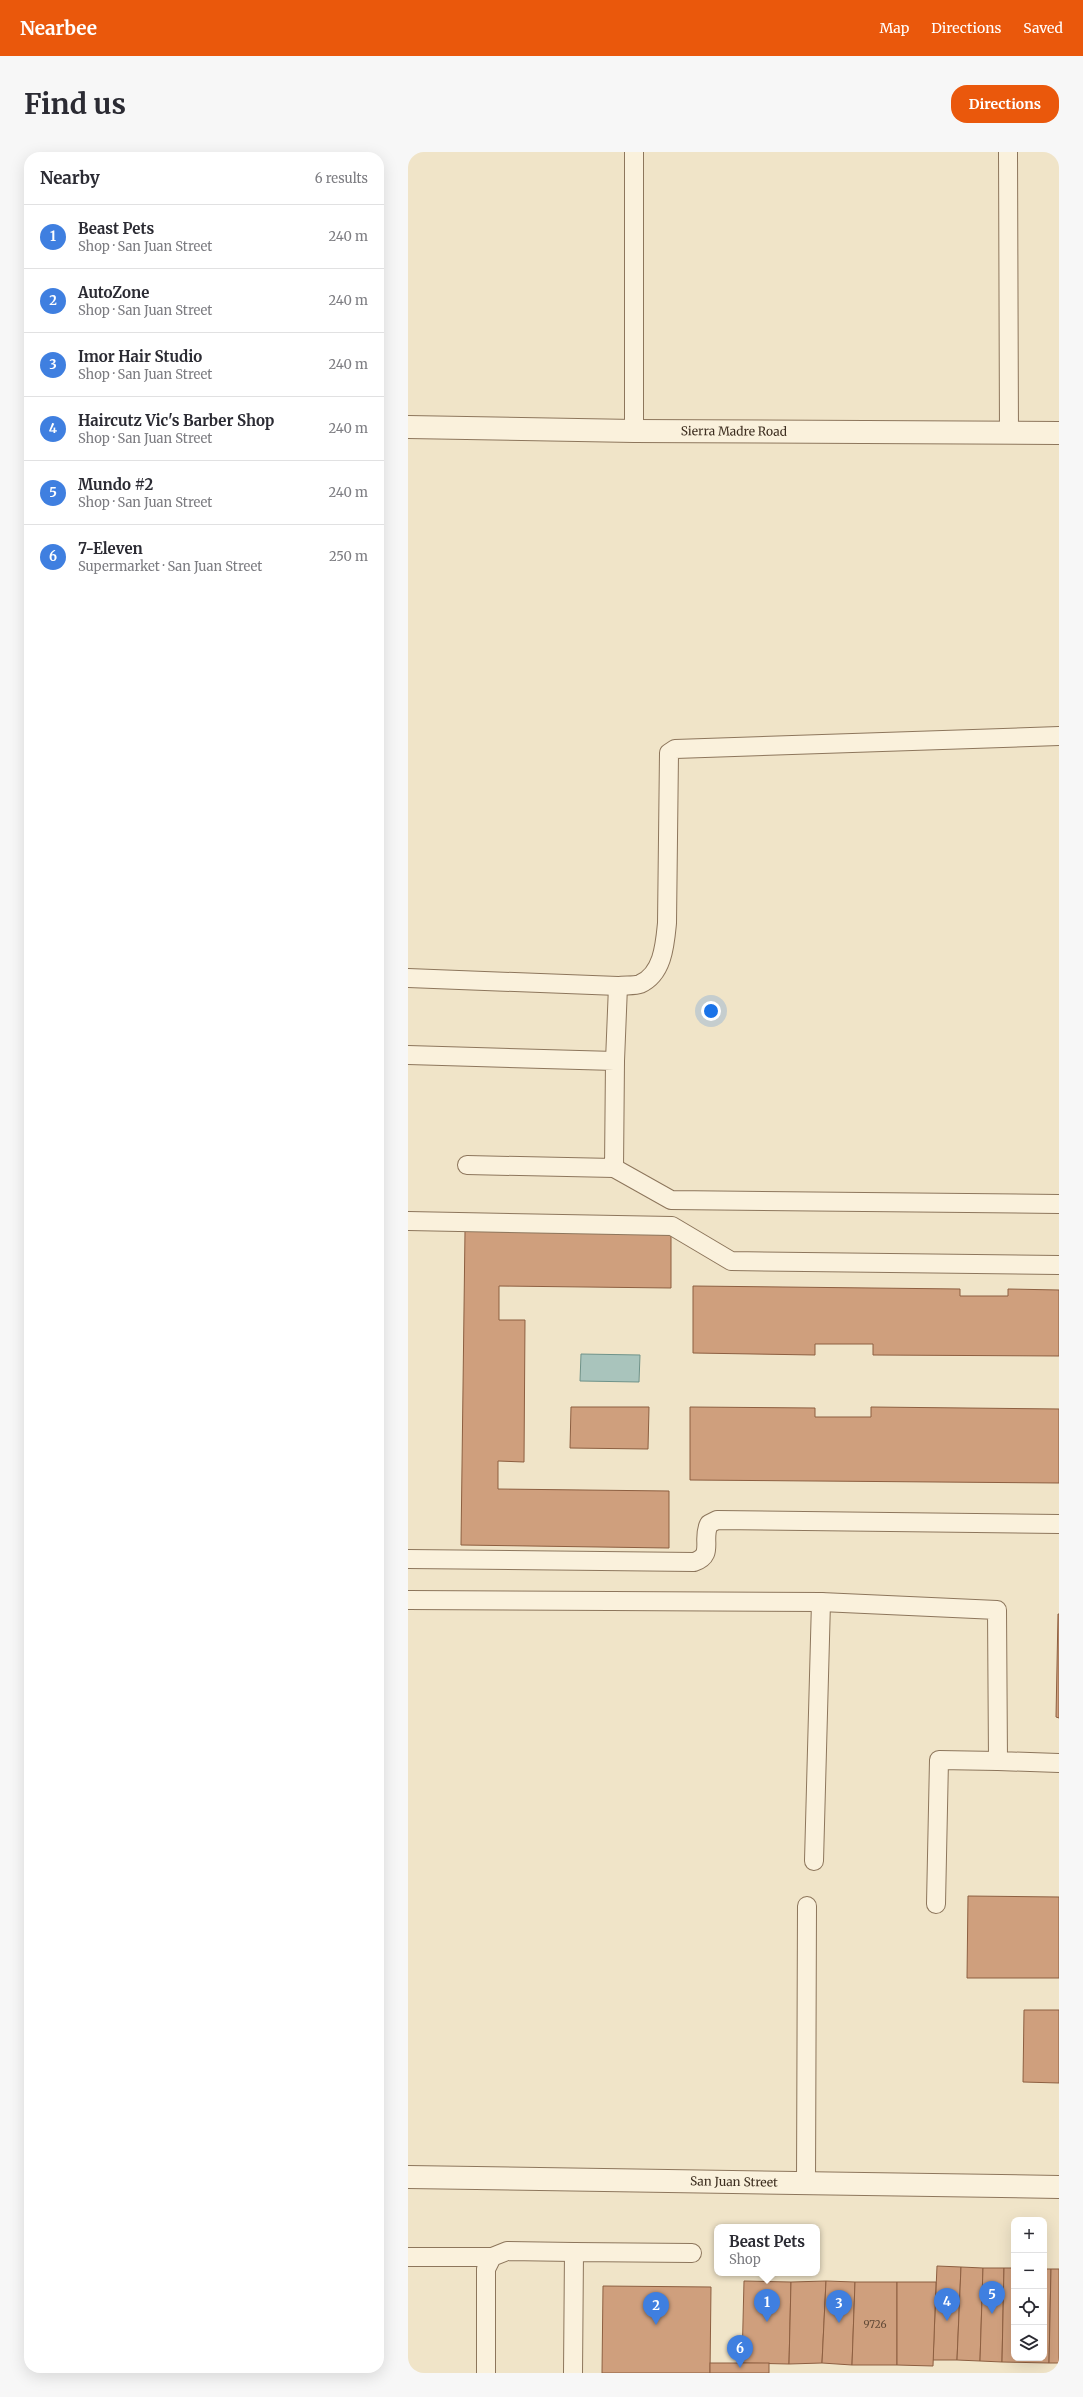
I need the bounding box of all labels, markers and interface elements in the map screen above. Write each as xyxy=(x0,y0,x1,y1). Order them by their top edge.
text: Nearbee xyxy=(20,16,97,40)
text: Map xyxy=(879,19,909,37)
text: Directions xyxy=(931,19,1001,37)
text: Saved xyxy=(1023,19,1063,37)
button: Directions xyxy=(951,85,1059,123)
text: Find us xyxy=(24,86,126,122)
text: Nearby xyxy=(40,167,100,189)
text: 6 results xyxy=(315,170,368,187)
text: Beast Pets xyxy=(78,219,154,238)
text: 1 xyxy=(50,228,56,245)
text: 240 m xyxy=(328,228,368,245)
text: Shop · San Juan Street xyxy=(78,238,212,255)
text: AutoZone xyxy=(78,283,149,302)
text: 2 xyxy=(49,292,57,309)
text: 240 m xyxy=(328,292,368,309)
text: Shop · San Juan Street xyxy=(78,302,212,319)
text: Imor Hair Studio xyxy=(78,347,202,366)
text: 3 xyxy=(49,356,57,373)
text: 240 m xyxy=(328,356,368,373)
text: Shop · San Juan Street xyxy=(78,366,212,383)
text: Haircutz Vic's Barber Shop xyxy=(78,411,274,430)
text: 4 xyxy=(49,420,57,437)
text: 240 m xyxy=(328,420,368,437)
street label: Sierra Madre Road xyxy=(681,423,787,439)
text: Shop · San Juan Street xyxy=(78,430,212,447)
text: Mundo #2 xyxy=(78,475,153,494)
text: 5 xyxy=(49,484,57,501)
text: 240 m xyxy=(328,484,368,501)
text: Shop · San Juan Street xyxy=(78,494,212,511)
text: 7-Eleven xyxy=(78,539,143,558)
text: 6 xyxy=(49,548,57,565)
text: 250 m xyxy=(329,548,368,565)
text: Supermarket · San Juan Street xyxy=(78,558,262,575)
your location xyxy=(701,1001,721,1021)
street label: San Juan Street xyxy=(690,2173,778,2190)
map controls xyxy=(1011,2217,1047,2361)
button: + xyxy=(1011,2217,1047,2253)
popup xyxy=(714,2224,820,2276)
text: Beast Pets xyxy=(729,2232,805,2251)
text: Shop xyxy=(729,2251,761,2268)
button: − xyxy=(1011,2253,1047,2289)
pin: 5 xyxy=(979,2281,1005,2314)
pin: 4 xyxy=(934,2288,960,2321)
pin: 1 xyxy=(754,2289,780,2322)
button: locate xyxy=(1011,2289,1047,2325)
pin: 3 xyxy=(826,2290,852,2323)
pin: 2 xyxy=(643,2292,669,2325)
house number: 9726 xyxy=(863,2318,887,2331)
button: layers xyxy=(1011,2325,1047,2361)
pin: 6 xyxy=(727,2335,753,2368)

